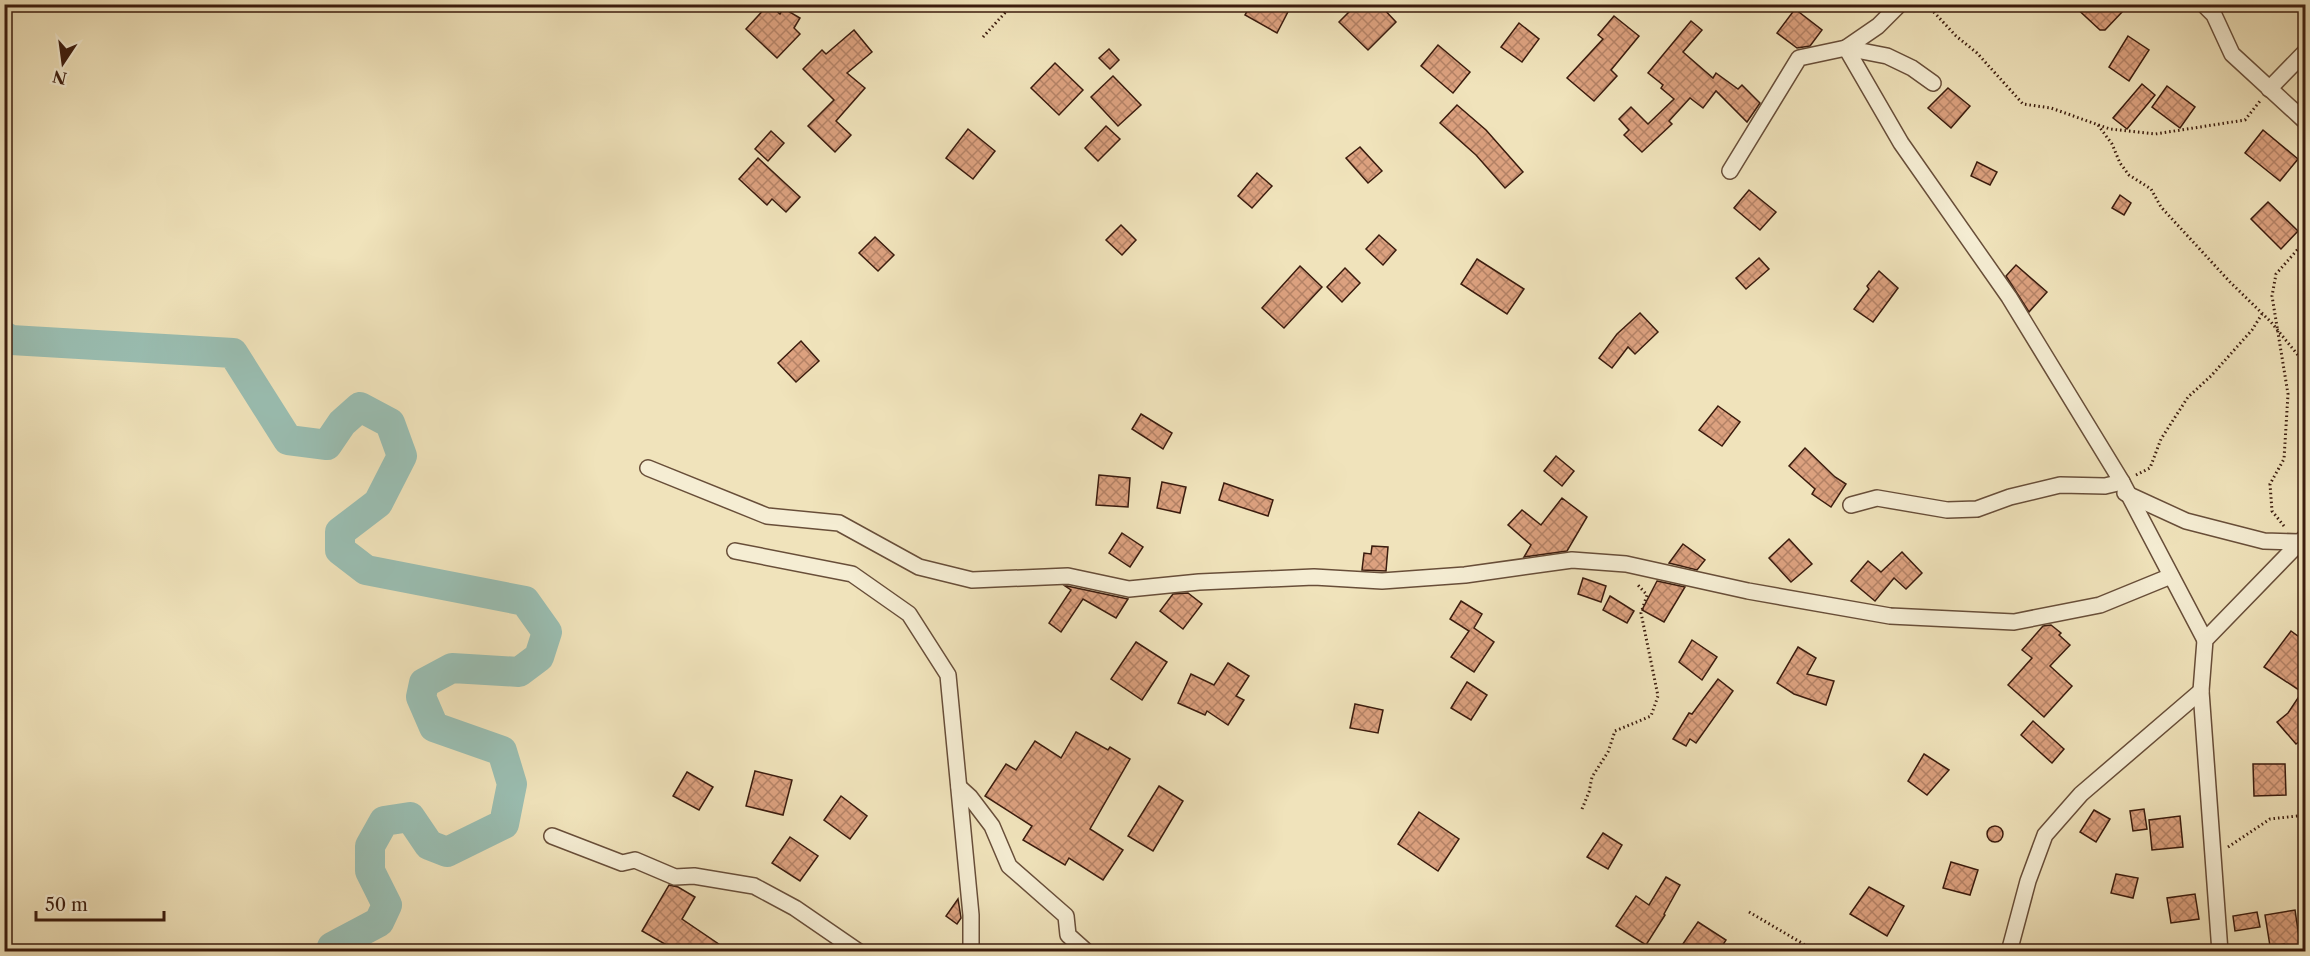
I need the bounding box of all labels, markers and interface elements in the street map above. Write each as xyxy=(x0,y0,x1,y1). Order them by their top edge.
north arrow xyxy=(33,33,93,93)
text: N xyxy=(51,66,69,89)
scale bar xyxy=(36,884,164,922)
text: 50 m xyxy=(45,894,88,916)

